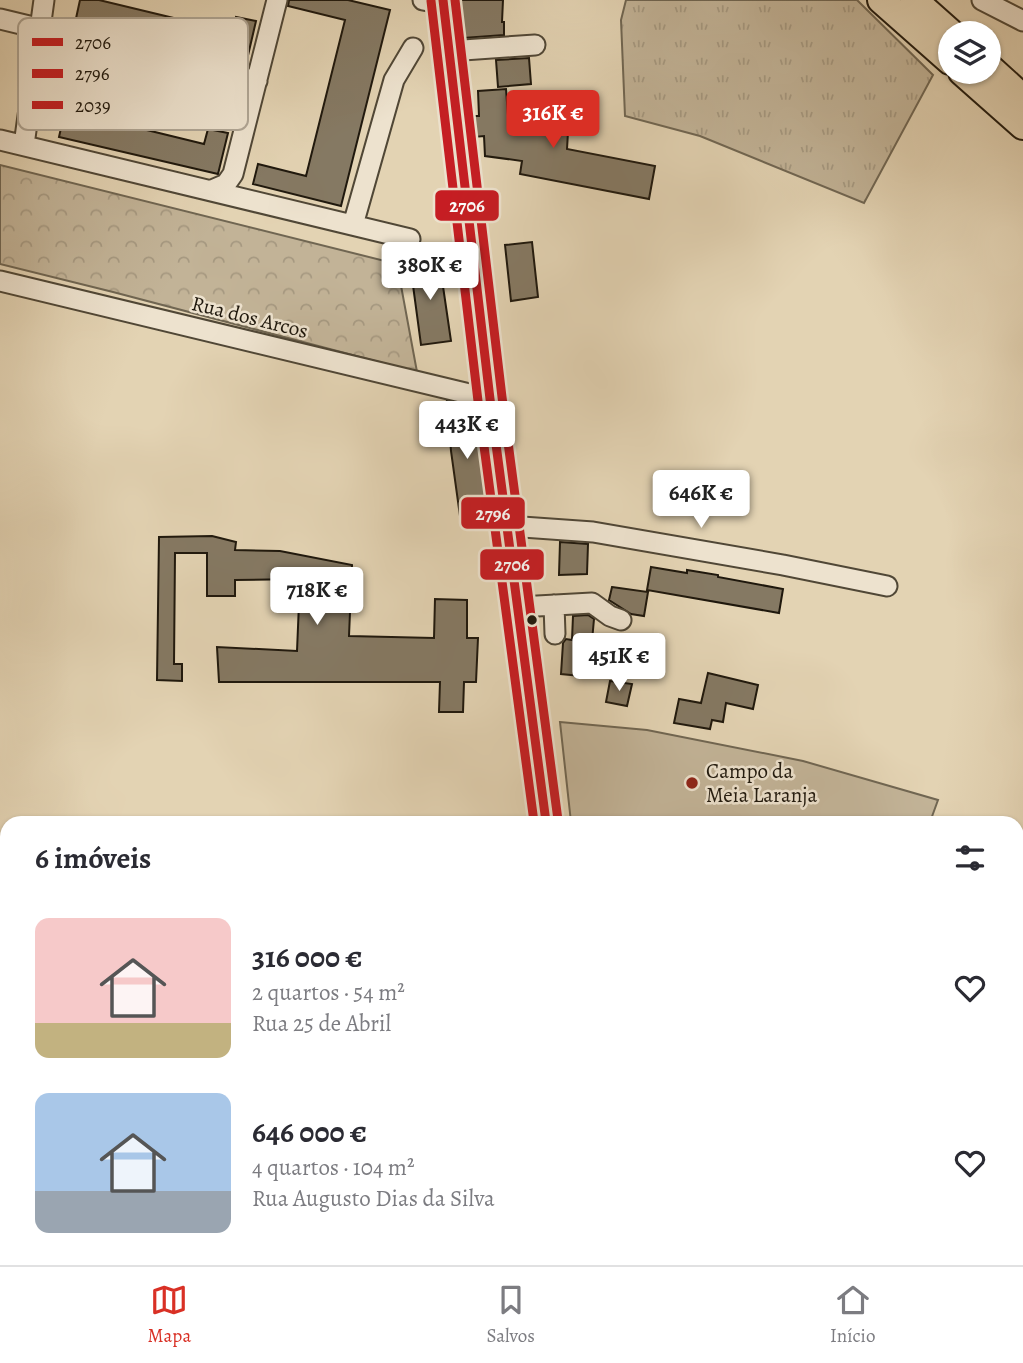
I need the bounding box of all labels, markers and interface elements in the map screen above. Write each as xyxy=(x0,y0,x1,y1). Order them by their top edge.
legend xyxy=(18,18,248,130)
map controls xyxy=(938,21,1001,84)
button: layers xyxy=(938,21,1001,84)
text: 2706 xyxy=(75,30,111,56)
text: 2796 xyxy=(75,61,110,87)
pin: 316K € xyxy=(496,90,610,150)
text: 2039 xyxy=(75,93,111,119)
text: 316K € xyxy=(522,97,584,128)
line badge: 2706 xyxy=(434,189,500,222)
text: 2706 xyxy=(449,193,485,219)
pin: 380K € xyxy=(373,243,487,302)
text: 380K € xyxy=(398,249,462,280)
street label: Rua dos Arcos xyxy=(189,289,311,345)
pin: 443K € xyxy=(410,402,524,461)
text: 443K € xyxy=(435,408,499,439)
pin: 646K € xyxy=(644,470,758,530)
text: 646K € xyxy=(669,477,733,508)
line badge: 2796 xyxy=(460,496,526,530)
text: 2796 xyxy=(476,501,511,527)
line badge: 2706 xyxy=(479,548,545,581)
text: 2706 xyxy=(494,552,530,578)
pin: 718K € xyxy=(260,568,374,627)
text: 718K € xyxy=(286,574,348,605)
unlabelled marker xyxy=(525,613,539,627)
pin: 451K € xyxy=(562,634,676,693)
text: 451K € xyxy=(588,640,650,671)
place label: Campo da Meia Laranja xyxy=(706,757,817,809)
marker: Campo da Meia Laranja xyxy=(684,775,700,791)
text: 6 imóveis xyxy=(35,838,151,878)
icon: filters xyxy=(951,839,989,877)
text: 316 000 € xyxy=(252,937,363,977)
icon: home xyxy=(91,946,175,1030)
icon: heart xyxy=(951,969,989,1007)
text: 2 quartos · 54 m² xyxy=(252,977,405,1008)
text: Rua 25 de Abril xyxy=(252,1008,391,1039)
text: 646 000 € xyxy=(252,1112,367,1152)
icon: home xyxy=(91,1121,175,1205)
icon: heart xyxy=(951,1144,989,1182)
text: 4 quartos · 104 m² xyxy=(252,1152,415,1183)
text: Rua Augusto Dias da Silva xyxy=(252,1183,495,1214)
tab: Mapa xyxy=(148,1281,191,1349)
tab: Salvos xyxy=(486,1281,535,1349)
tab: Início xyxy=(830,1281,875,1349)

